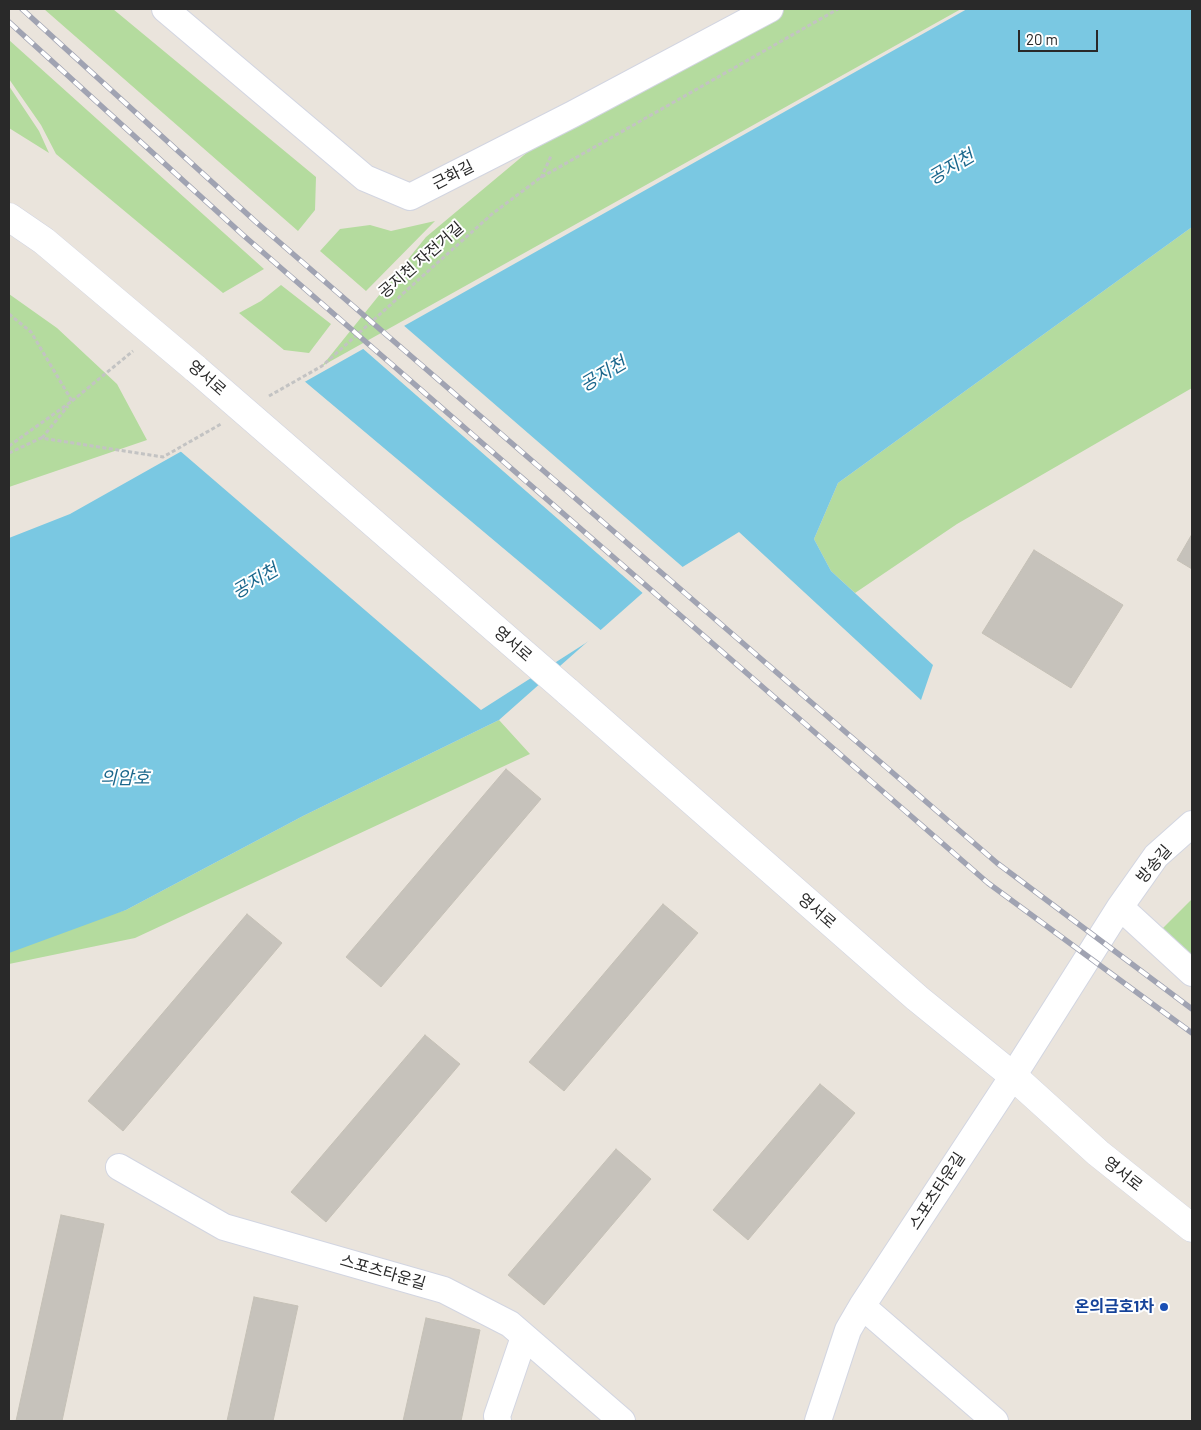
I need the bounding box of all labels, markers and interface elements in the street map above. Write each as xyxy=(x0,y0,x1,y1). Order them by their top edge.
scale bar xyxy=(1021,20,1101,52)
text: 20 m xyxy=(1026,30,1058,48)
water label: 공지천 xyxy=(924,145,978,189)
street label: 근화길 xyxy=(429,156,477,194)
street label: 공지천 자전거길 xyxy=(375,218,467,302)
water label: 공지천 xyxy=(576,352,630,396)
street label: 영서로 xyxy=(184,356,230,400)
water label: 공지천 xyxy=(228,559,282,603)
street label: 영서로 xyxy=(490,622,536,666)
water label: 의암호 xyxy=(100,767,150,789)
street label: 방송길 xyxy=(1132,841,1176,887)
street label: 영서로 xyxy=(794,889,840,933)
street label: 스포츠타운길 xyxy=(905,1149,969,1233)
street label: 영서로 xyxy=(1100,1153,1146,1195)
street label: 스포츠타운길 xyxy=(338,1251,428,1293)
place label: 온의금호1차 xyxy=(1075,1297,1154,1317)
marker: 온의금호1차 xyxy=(1158,1301,1170,1313)

